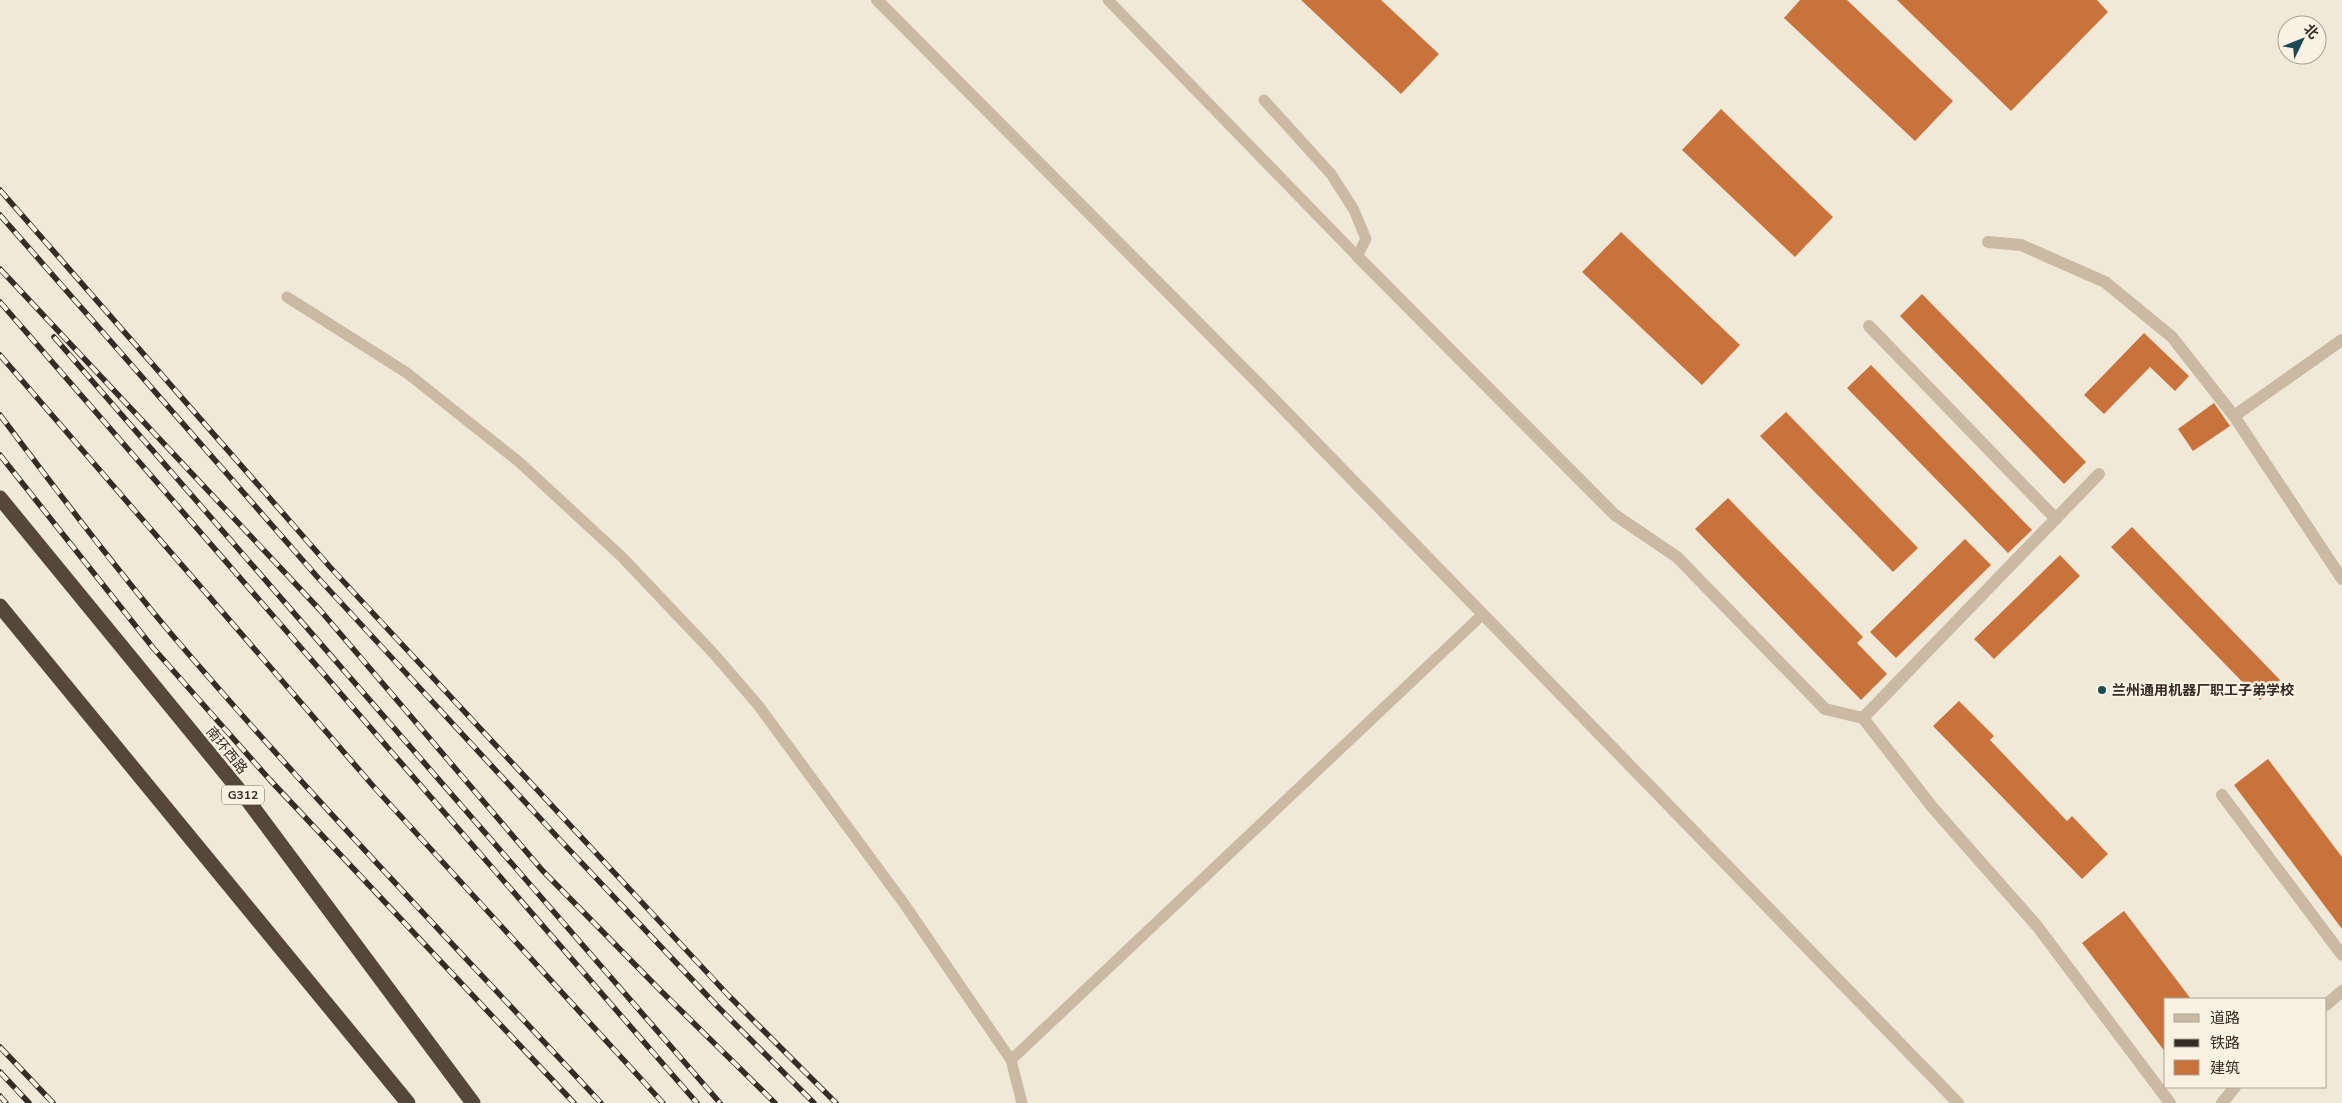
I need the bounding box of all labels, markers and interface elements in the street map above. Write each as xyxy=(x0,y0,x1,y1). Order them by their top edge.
north arrow xyxy=(2277,15,2327,65)
text: 北 xyxy=(2299,20,2323,43)
place label: 兰州通用机器厂职工子弟学校 xyxy=(2112,681,2294,700)
marker: 兰州通用机器厂职工子弟学校 xyxy=(2096,684,2108,696)
street label: 南环西路 xyxy=(202,723,252,778)
road number: G312 xyxy=(222,786,264,804)
legend xyxy=(2164,998,2327,1088)
text: 道路 xyxy=(2210,1008,2240,1028)
text: 铁路 xyxy=(2210,1033,2240,1053)
text: 建筑 xyxy=(2210,1058,2240,1078)

